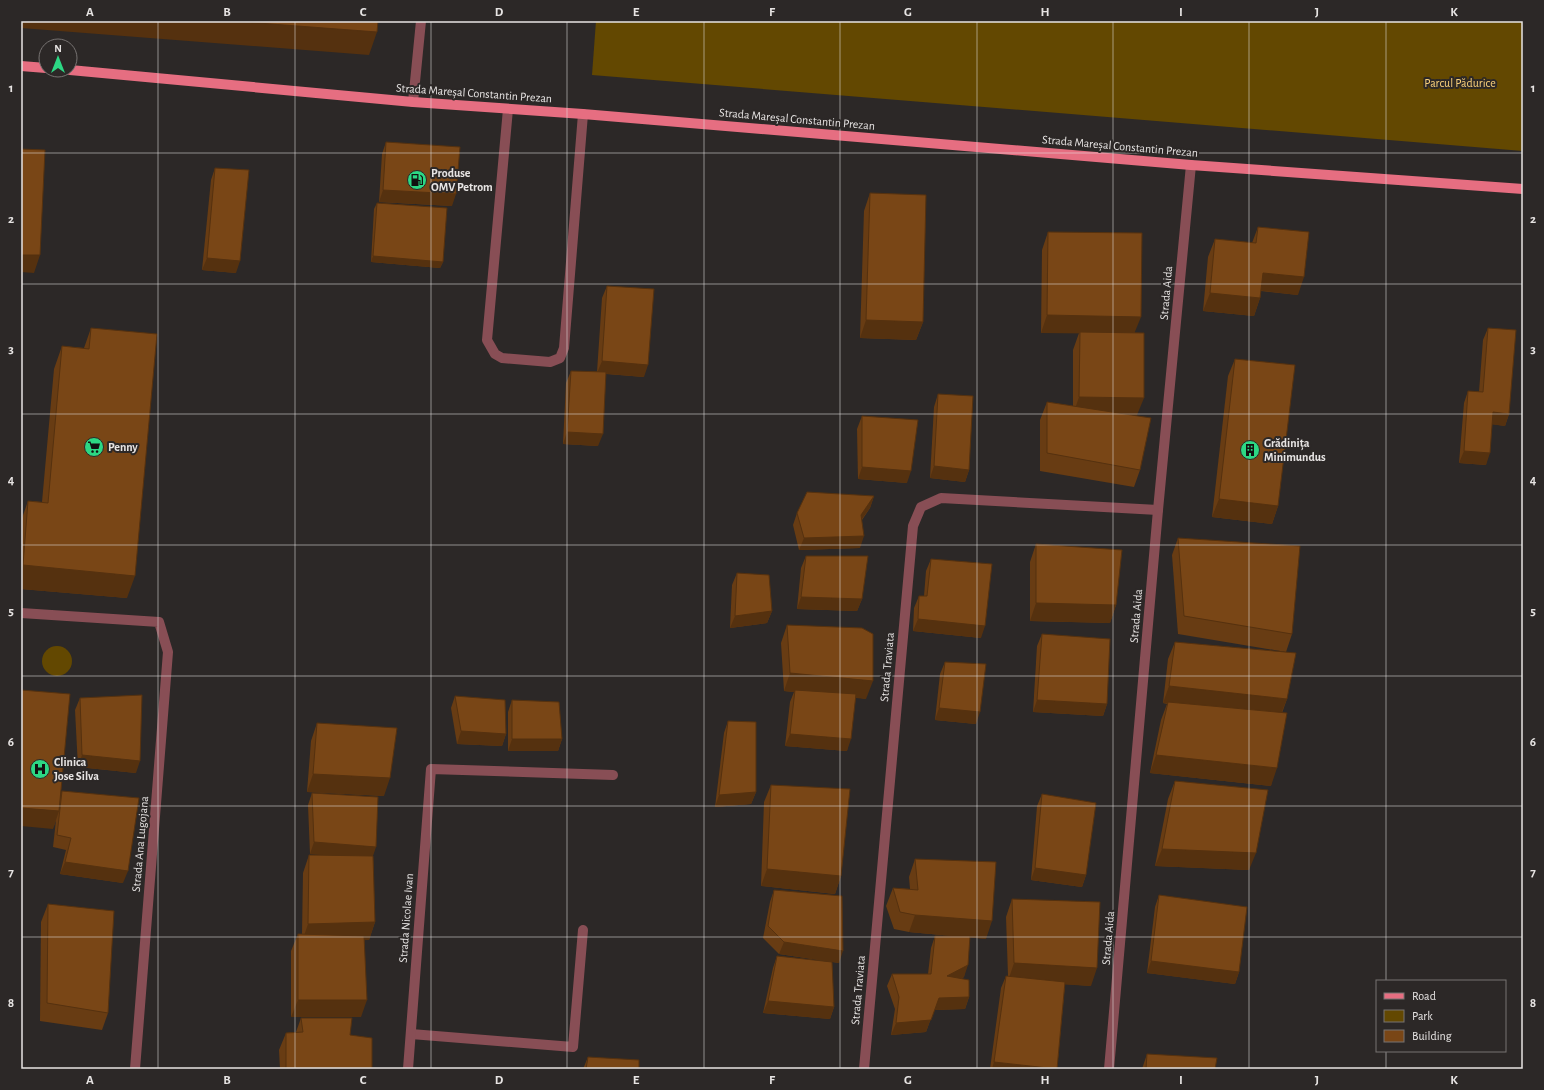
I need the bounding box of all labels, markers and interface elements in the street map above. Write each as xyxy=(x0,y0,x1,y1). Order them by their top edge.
text: A xyxy=(86,6,94,19)
text: B xyxy=(223,6,231,19)
text: C xyxy=(360,6,367,19)
text: D xyxy=(495,6,504,19)
text: E xyxy=(633,6,640,19)
text: F xyxy=(769,6,776,19)
text: G xyxy=(904,6,912,19)
text: H xyxy=(1040,6,1050,19)
text: I xyxy=(1179,6,1183,19)
text: J xyxy=(1315,6,1319,19)
text: K xyxy=(1450,6,1458,19)
north arrow xyxy=(38,38,78,78)
text: N xyxy=(54,43,62,54)
park label: Parcul Pădurice xyxy=(1424,77,1496,89)
text: 1 xyxy=(9,82,13,95)
street label: Strada Mareșal Constantin Prezan xyxy=(395,82,552,106)
text: 1 xyxy=(1531,82,1535,95)
street label: Strada Mareșal Constantin Prezan xyxy=(718,106,875,134)
street label: Strada Mareșal Constantin Prezan xyxy=(1041,133,1198,161)
place label: Produse OMV Petrom xyxy=(431,167,493,193)
fuel station icon: Produse OMV Petrom xyxy=(406,169,428,191)
text: 2 xyxy=(8,213,14,226)
text: 2 xyxy=(1530,213,1536,226)
street label: Strada Aida xyxy=(1158,265,1174,320)
text: 3 xyxy=(8,343,14,356)
text: 3 xyxy=(1530,343,1536,356)
supermarket icon: Penny xyxy=(83,436,105,458)
place label: Grădinița Minimundus xyxy=(1264,437,1326,463)
building icon: Grădinița Minimundus xyxy=(1239,439,1261,461)
place label: Penny xyxy=(108,441,138,454)
text: 4 xyxy=(8,474,15,487)
text: 4 xyxy=(1530,474,1537,487)
street label: Strada Aida xyxy=(1128,588,1144,643)
text: 5 xyxy=(8,605,14,618)
text: 5 xyxy=(1530,605,1536,618)
street label: Strada Traviata xyxy=(878,631,896,702)
text: 6 xyxy=(8,736,14,749)
text: 6 xyxy=(1530,736,1536,749)
place label: Clinica Jose Silva xyxy=(54,756,99,782)
hospital icon: Clinica Jose Silva xyxy=(29,758,51,780)
street label: Strada Ana Lugojana xyxy=(130,795,151,893)
text: 7 xyxy=(8,866,14,879)
text: 7 xyxy=(1530,866,1536,879)
street label: Strada Nicolae Ivan xyxy=(397,873,415,963)
street label: Strada Aida xyxy=(1100,910,1116,965)
street label: Strada Traviata xyxy=(849,954,867,1025)
legend xyxy=(1376,980,1506,1052)
text: Road xyxy=(1412,990,1436,1002)
text: 8 xyxy=(8,997,14,1010)
text: 8 xyxy=(1530,997,1536,1010)
text: Park xyxy=(1412,1010,1433,1022)
text: Building xyxy=(1412,1030,1452,1042)
text: A xyxy=(86,1074,94,1087)
text: B xyxy=(223,1074,231,1087)
text: C xyxy=(360,1074,367,1087)
text: D xyxy=(495,1074,504,1087)
text: E xyxy=(633,1074,640,1087)
text: F xyxy=(769,1074,776,1087)
text: G xyxy=(904,1074,912,1087)
text: H xyxy=(1040,1074,1050,1087)
text: I xyxy=(1179,1074,1183,1087)
text: J xyxy=(1315,1074,1319,1087)
text: K xyxy=(1450,1074,1458,1087)

